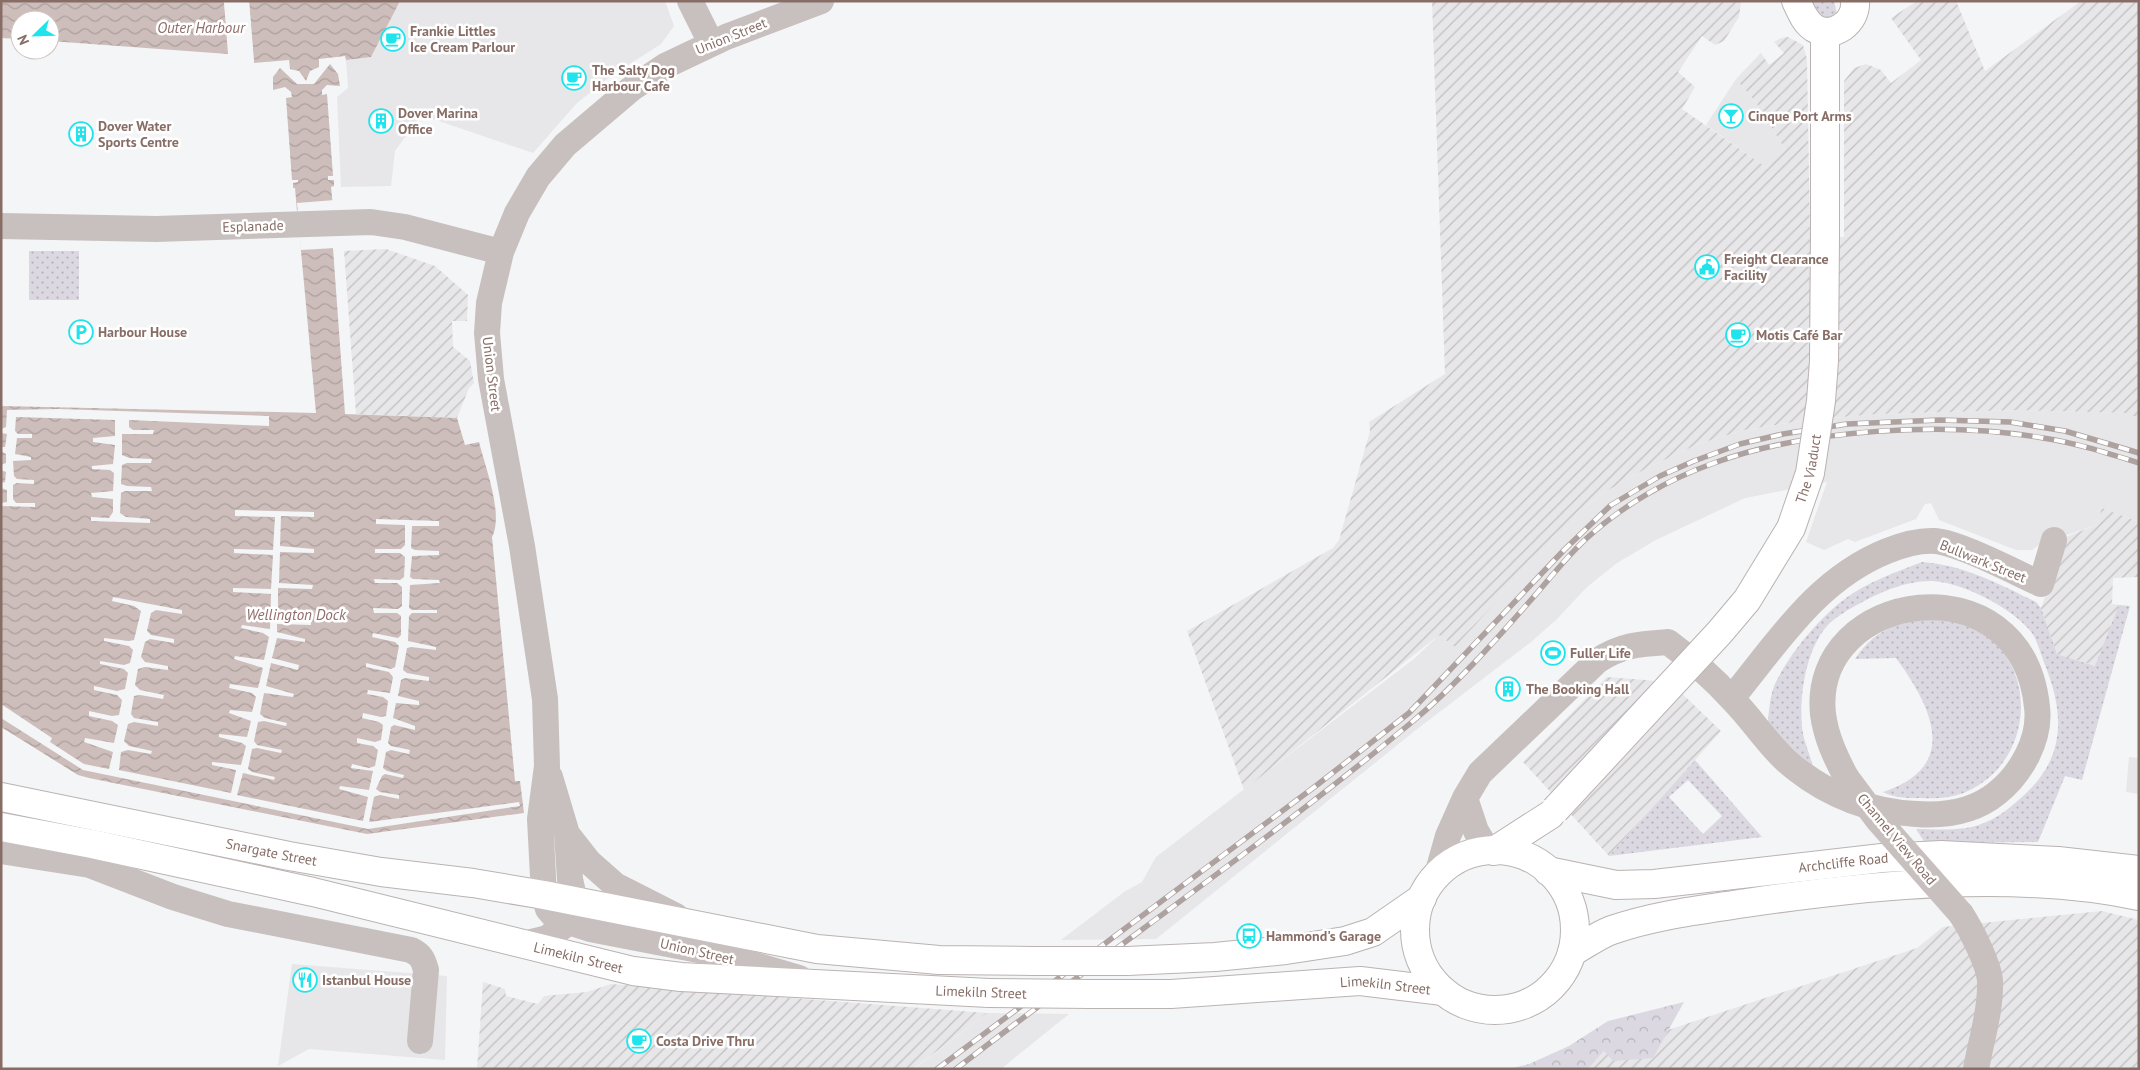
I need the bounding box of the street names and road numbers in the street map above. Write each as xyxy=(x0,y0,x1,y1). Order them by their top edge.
street label: Union Street xyxy=(693,13,769,58)
street label: Esplanade xyxy=(222,216,284,236)
street label: Union Street xyxy=(478,336,506,413)
street label: The Viaduct xyxy=(1791,433,1825,506)
street label: Bullwark Street xyxy=(1937,535,2029,587)
street label: Channel View Road xyxy=(1853,789,1941,889)
street label: Snargate Street xyxy=(224,834,319,870)
street label: Archcliffe Road xyxy=(1797,849,1889,876)
street label: Union Street xyxy=(658,934,736,968)
street label: Limekiln Street xyxy=(532,938,625,977)
street label: Limekiln Street xyxy=(1339,972,1432,998)
street label: Limekiln Street xyxy=(935,981,1027,1003)

